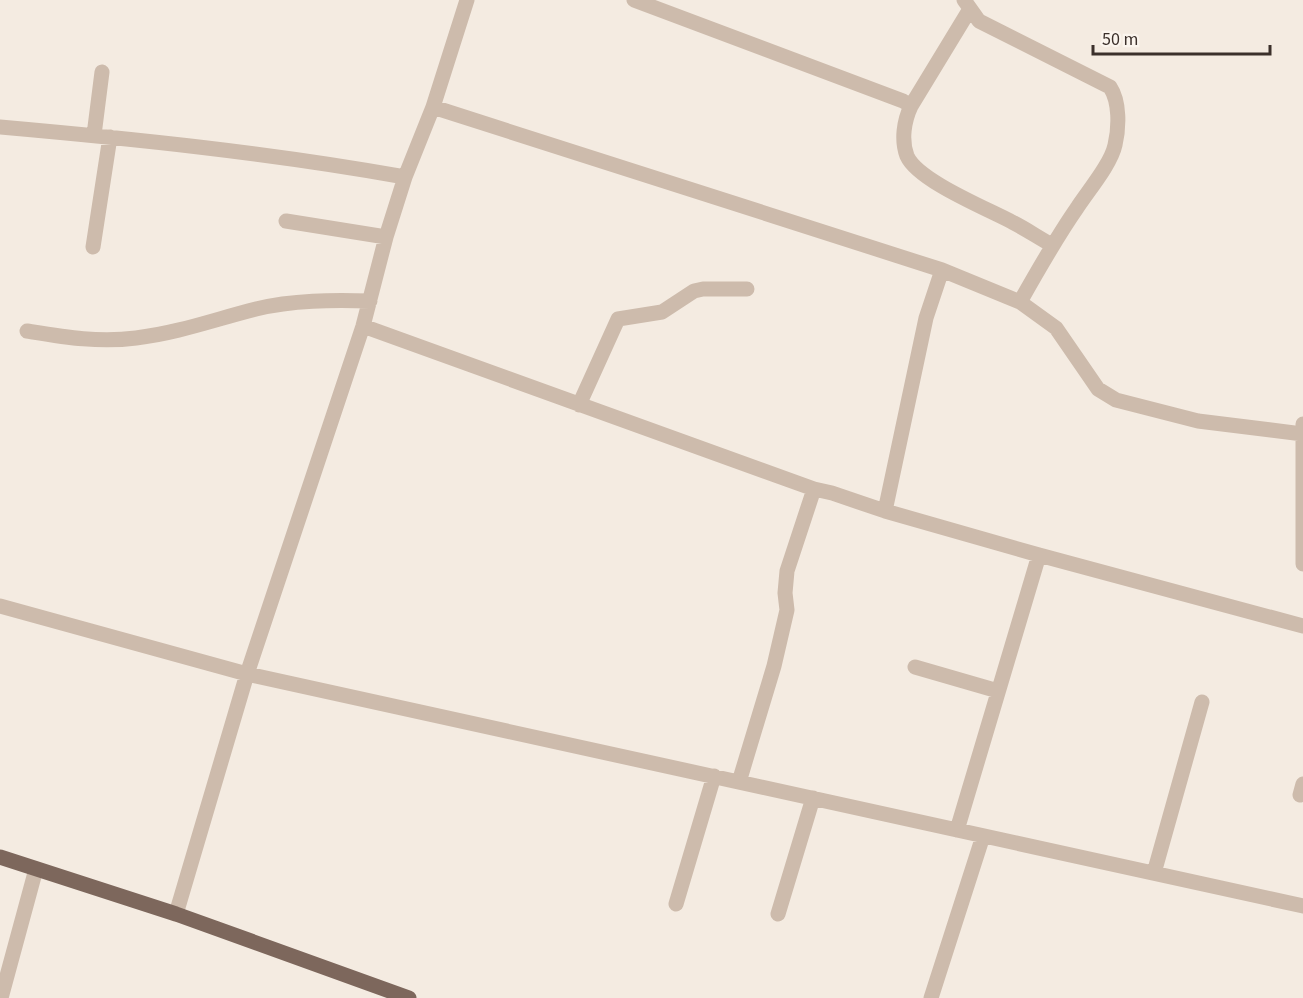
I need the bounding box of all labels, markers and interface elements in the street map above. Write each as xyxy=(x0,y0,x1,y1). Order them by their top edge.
scale bar xyxy=(1093,18,1270,56)
text: 50 m xyxy=(1102,27,1138,52)

